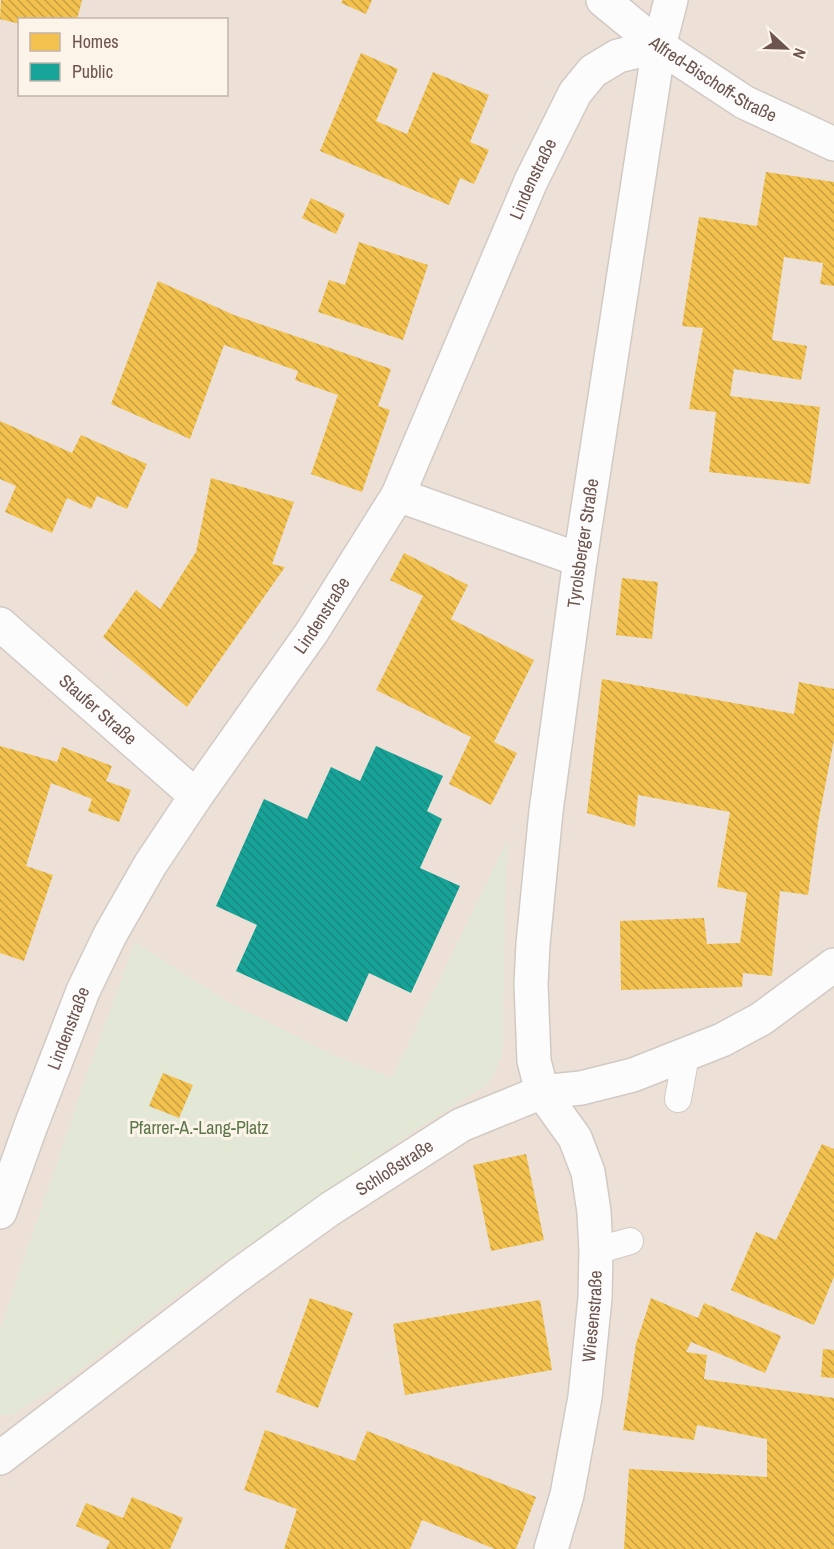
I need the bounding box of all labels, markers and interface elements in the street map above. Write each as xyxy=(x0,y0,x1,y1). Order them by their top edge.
legend xyxy=(18,18,228,96)
north arrow xyxy=(756,18,816,78)
text: Homes xyxy=(72,29,119,54)
street label: Alfred-Bischoff-Straße xyxy=(643,29,781,128)
text: N xyxy=(788,45,812,62)
text: Public xyxy=(72,59,113,84)
street label: Lindenstraße xyxy=(503,134,562,223)
street label: Tyrolsberger Straße xyxy=(561,477,604,610)
street label: Lindenstraße xyxy=(287,572,356,659)
street label: Staufer Straße xyxy=(54,668,142,750)
street label: Lindenstraße xyxy=(41,983,95,1073)
park label: Pfarrer-A.-Lang-Platz xyxy=(129,1115,269,1140)
street label: Schloßstraße xyxy=(350,1133,438,1201)
street label: Wiesenstraße xyxy=(576,1270,608,1363)

